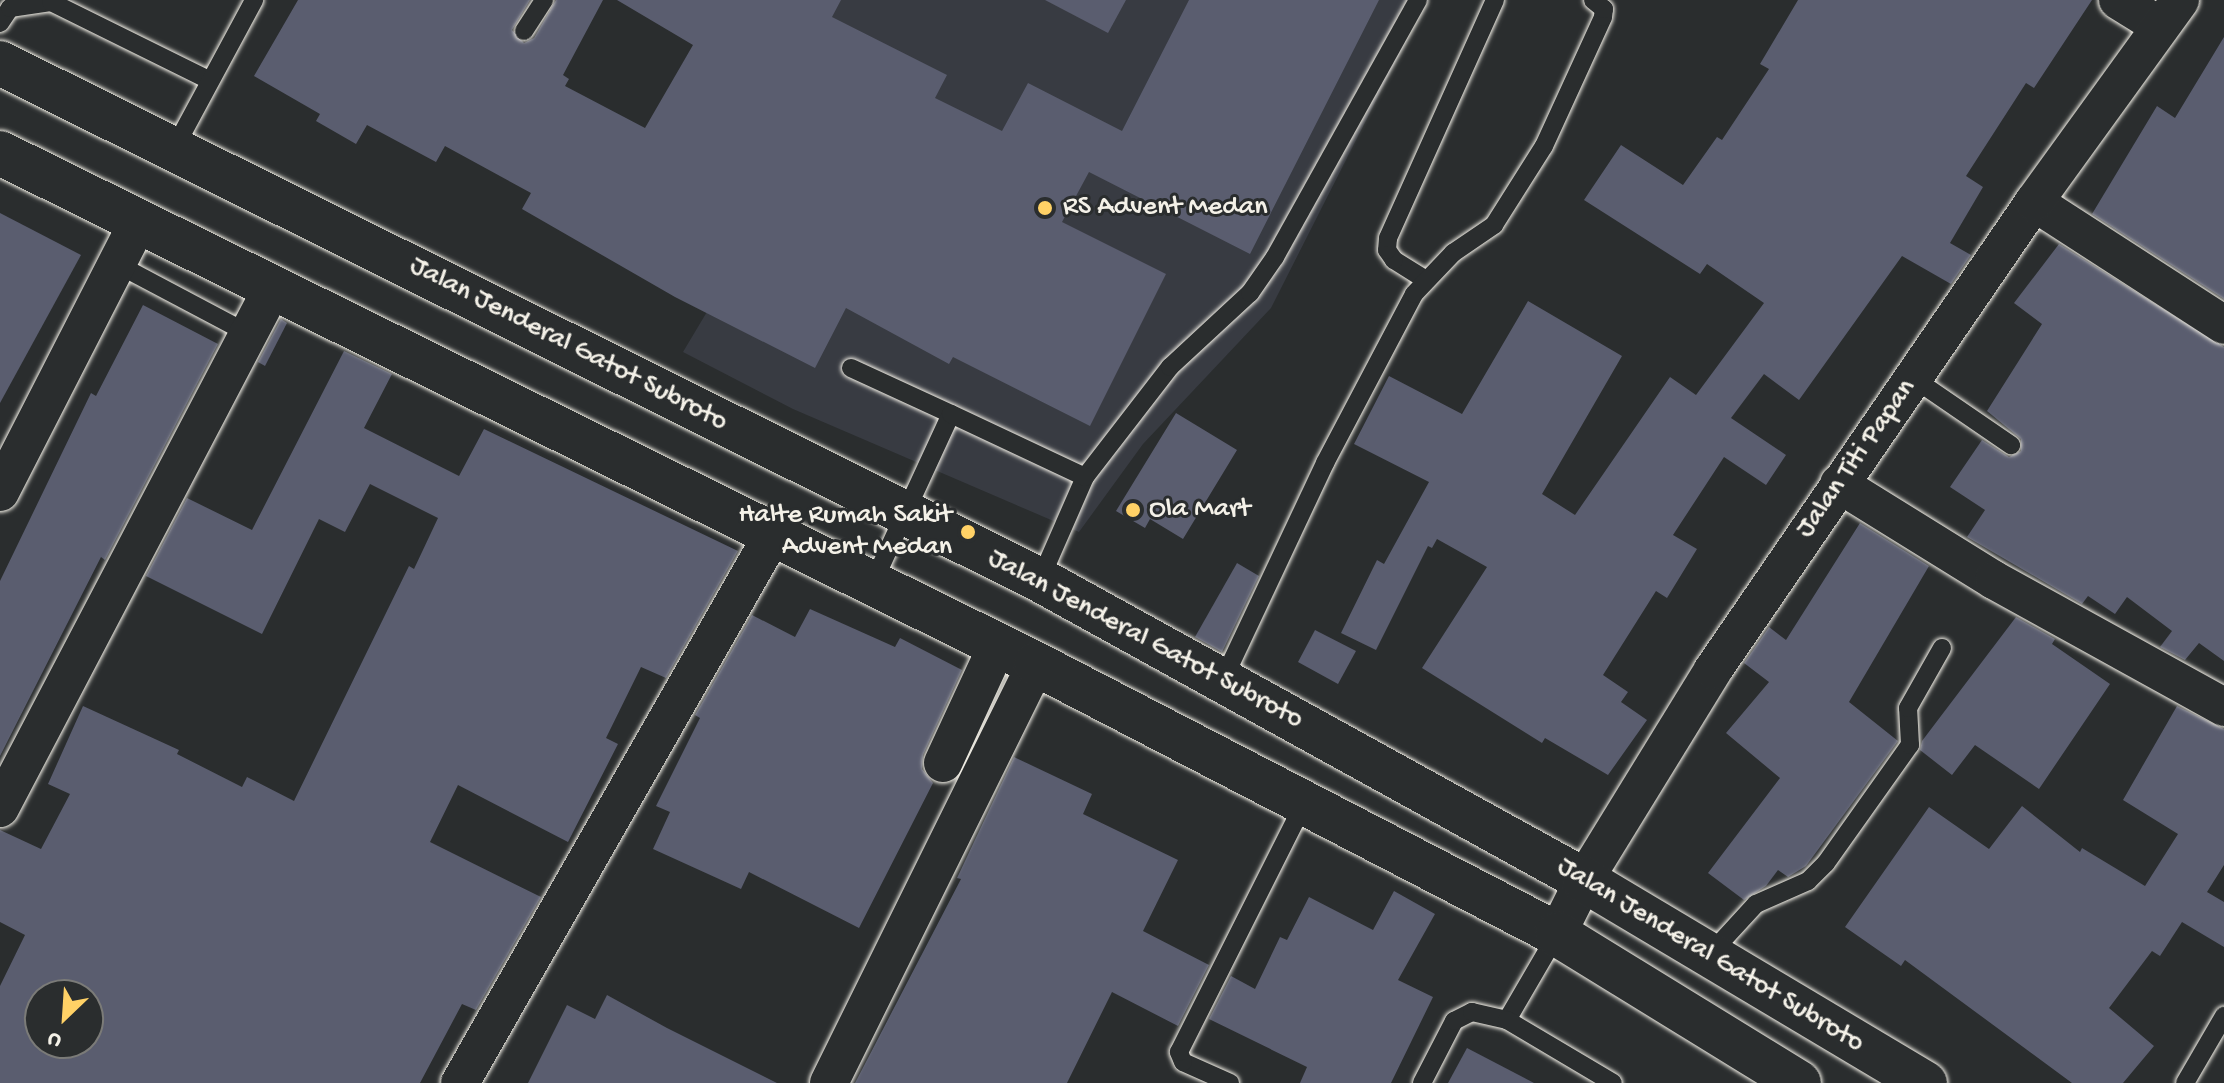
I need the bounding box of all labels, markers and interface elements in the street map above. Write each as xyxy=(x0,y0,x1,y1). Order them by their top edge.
place label: RS Advent Medan xyxy=(1063,191,1268,225)
marker: RS Advent Medan xyxy=(1034,197,1056,219)
street label: Jalan Jenderal Gatot Subroto xyxy=(403,250,733,440)
street label: Jalan Titi Papan xyxy=(1790,373,1924,545)
place label: Ola Mart xyxy=(1149,493,1251,527)
place label: Halte Rumah Sakit Advent Medan xyxy=(738,499,952,565)
marker: Ola Mart xyxy=(1124,501,1142,519)
marker: Halte Rumah Sakit Advent Medan xyxy=(959,523,977,541)
street label: Jalan Jenderal Gatot Subroto xyxy=(982,542,1308,738)
street label: Jalan Jenderal Gatot Subroto xyxy=(1550,851,1870,1061)
north arrow xyxy=(24,979,104,1059)
text: U xyxy=(43,1024,66,1053)

